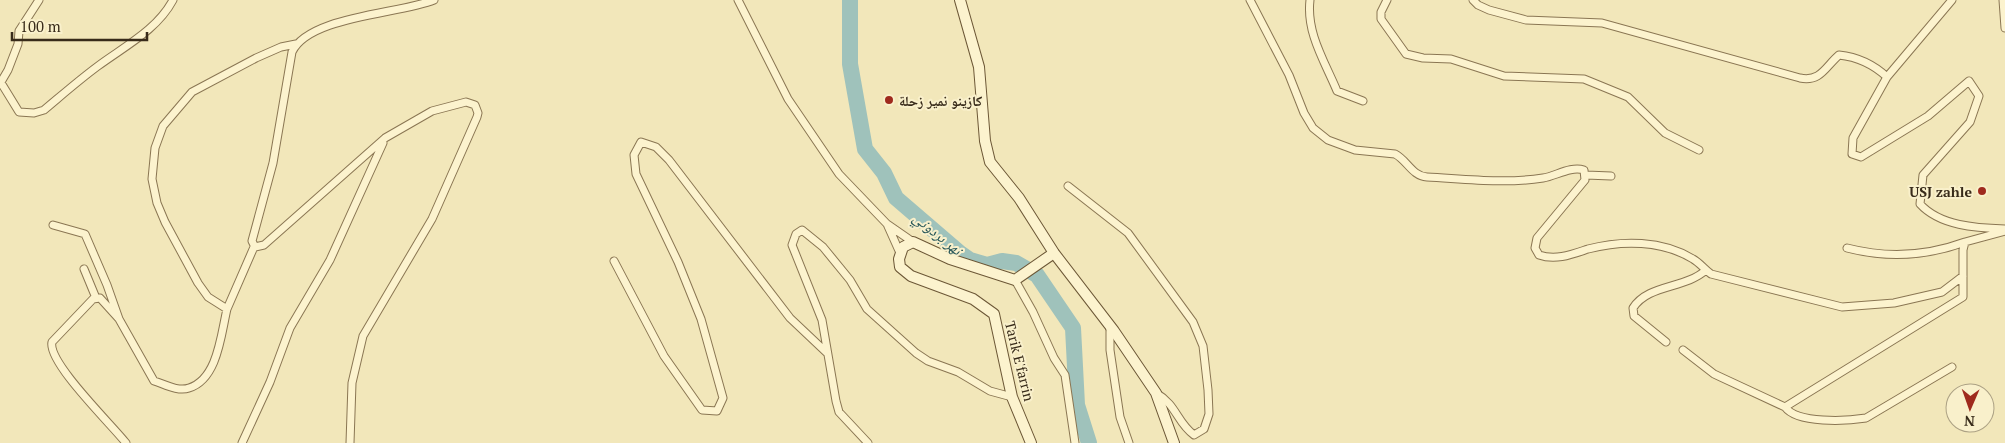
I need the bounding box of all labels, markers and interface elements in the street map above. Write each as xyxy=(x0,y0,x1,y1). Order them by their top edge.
scale bar xyxy=(12,10,148,42)
text: 100 m xyxy=(20,16,61,36)
place label: كازينو نمير زحلة xyxy=(899,91,982,110)
marker: كازينو نمير زحلة xyxy=(883,94,895,106)
place label: USJ zahle xyxy=(1909,182,1972,201)
marker: USJ zahle xyxy=(1976,185,1988,197)
water label: نهر بردوني xyxy=(908,207,969,263)
street label: Tarik E'farrin xyxy=(1001,319,1039,404)
north arrow xyxy=(1945,383,1995,433)
text: N xyxy=(1964,412,1975,431)

